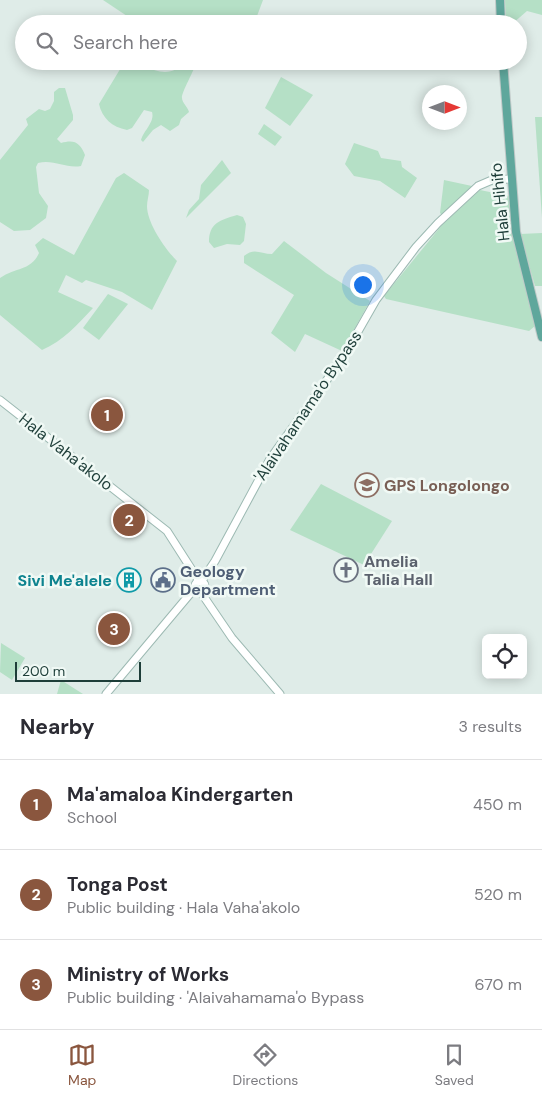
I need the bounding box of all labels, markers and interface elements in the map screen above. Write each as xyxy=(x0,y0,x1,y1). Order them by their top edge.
search box xyxy=(15,15,527,70)
icon: search xyxy=(33,29,61,57)
text: Search here xyxy=(73,30,178,55)
north arrow xyxy=(422,85,467,130)
street label: Hala Hihifo xyxy=(485,162,515,242)
your location xyxy=(350,272,376,298)
street label: 'Alaivahamama'o Bypass xyxy=(250,326,366,486)
pin: 1 xyxy=(91,396,123,434)
street label: Hala Vaha'akolo xyxy=(15,409,117,495)
school or university icon: GPS Longolongo xyxy=(354,472,380,498)
place label: GPS Longolongo xyxy=(384,475,510,496)
pin: 2 xyxy=(113,501,145,539)
place label: Amelia Talia Hall xyxy=(364,551,433,590)
church icon: Amelia Talia Hall xyxy=(333,557,359,583)
place label: Geology Department xyxy=(180,561,276,600)
building icon: Sivi Me'alele xyxy=(116,567,142,593)
public building icon: Geology Department xyxy=(150,567,176,593)
place label: Sivi Me'alele xyxy=(17,570,112,591)
pin: 3 xyxy=(98,610,130,648)
map controls xyxy=(482,634,527,679)
button: locate xyxy=(482,634,527,679)
scale bar xyxy=(15,659,141,682)
text: 200 m xyxy=(22,662,65,680)
text: Nearby xyxy=(20,713,94,741)
text: 3 results xyxy=(459,716,522,737)
text: Ma'amaloa Kindergarten xyxy=(67,782,293,807)
text: 1 xyxy=(33,794,39,815)
text: 450 m xyxy=(473,794,522,815)
text: School xyxy=(67,807,117,828)
text: Tonga Post xyxy=(67,872,168,897)
text: 2 xyxy=(31,884,41,905)
text: 520 m xyxy=(474,884,522,905)
text: Public building · Hala Vaha'akolo xyxy=(67,897,300,918)
text: Ministry of Works xyxy=(67,962,229,987)
text: 3 xyxy=(31,974,41,995)
text: 670 m xyxy=(475,974,522,995)
text: Public building · 'Alaivahamama'o Bypass xyxy=(67,987,364,1008)
tab: Map xyxy=(68,1041,96,1089)
tab: Directions xyxy=(233,1041,298,1089)
tab: Saved xyxy=(435,1041,474,1089)

